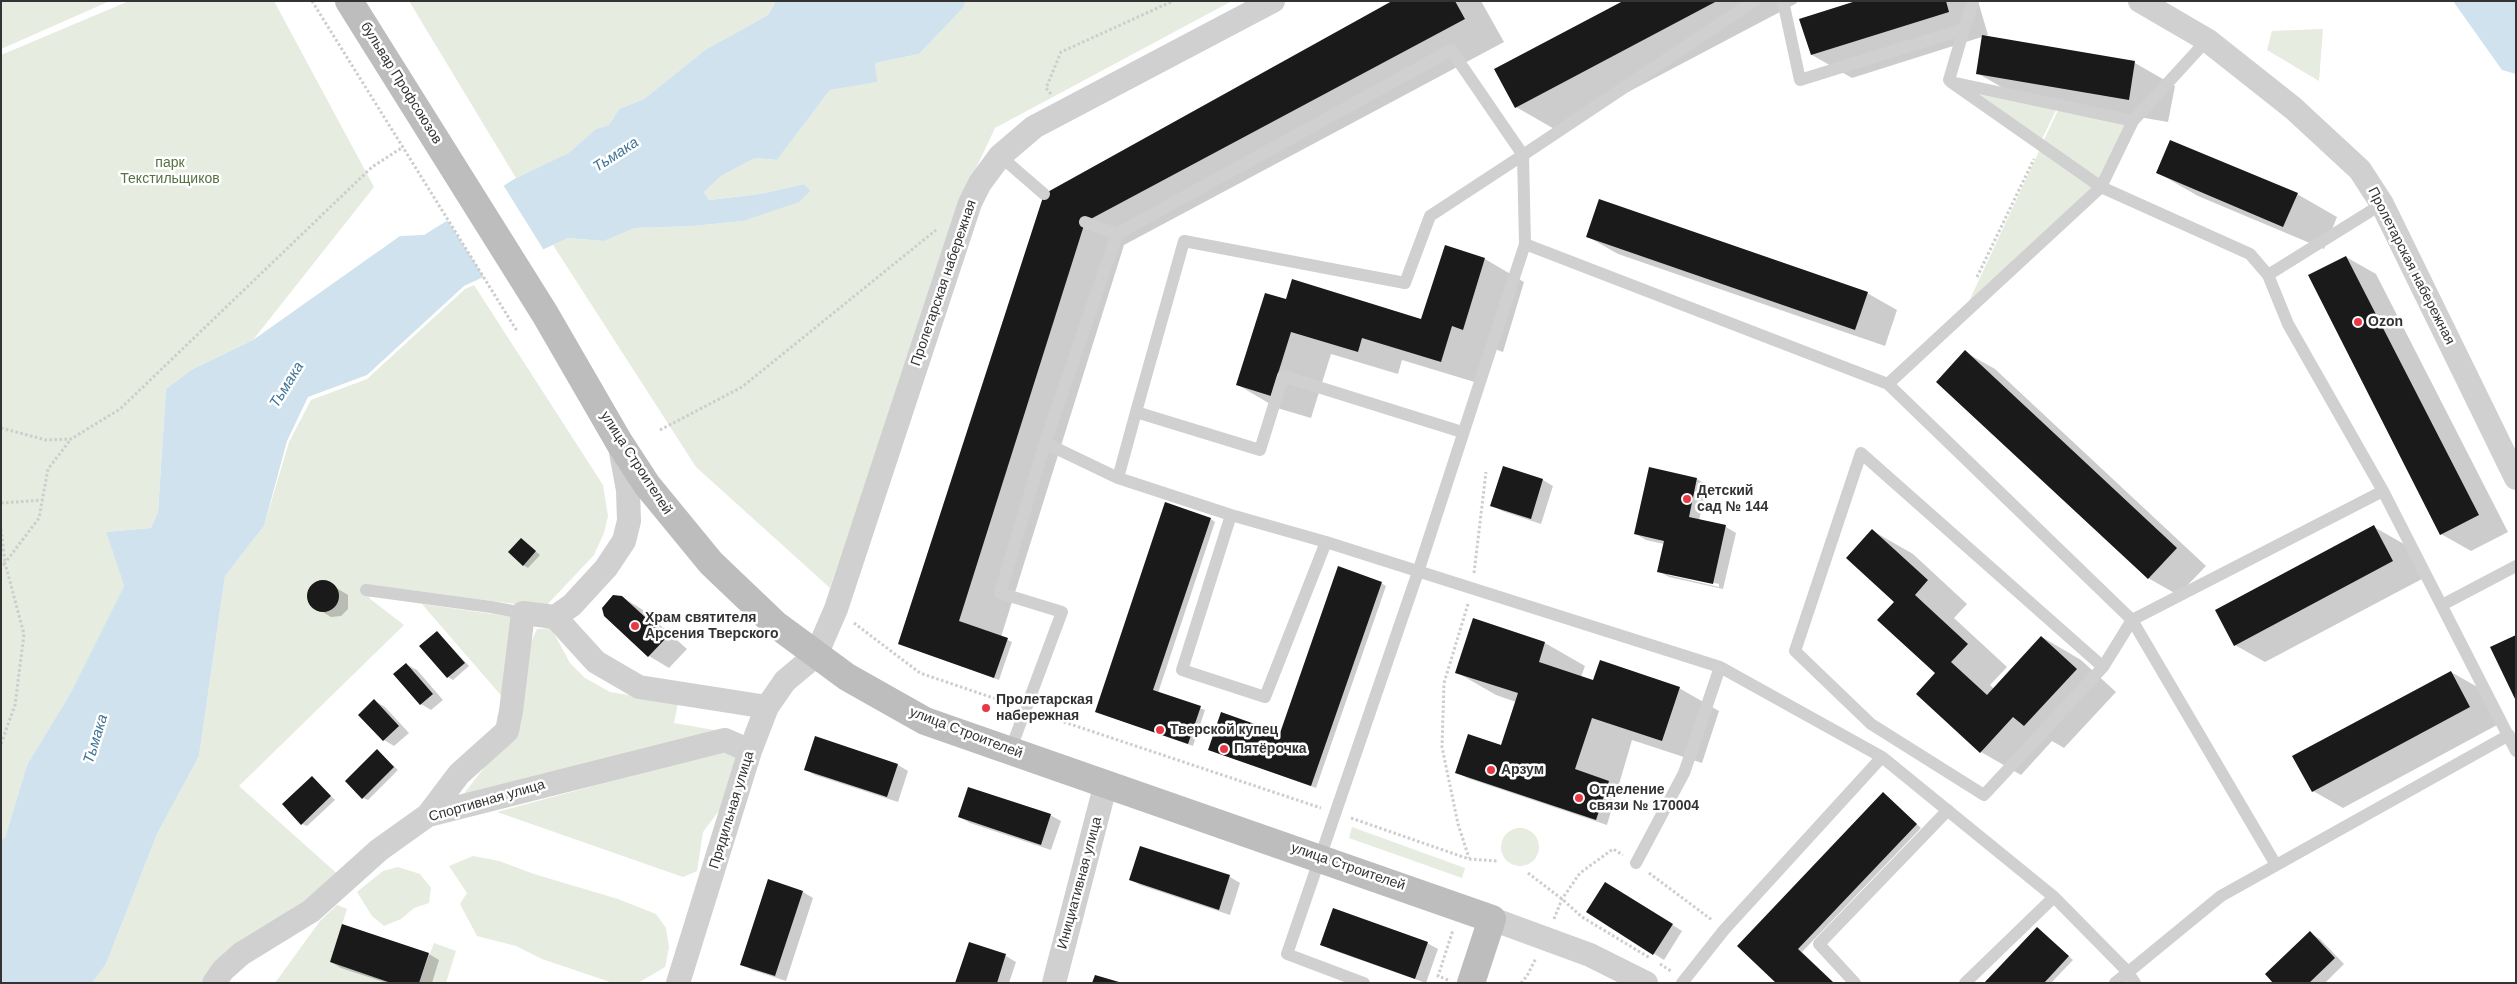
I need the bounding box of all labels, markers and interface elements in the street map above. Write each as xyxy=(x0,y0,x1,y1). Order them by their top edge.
street label: бульвар Профсоюзов xyxy=(357,19,445,147)
water label: Тьмака xyxy=(590,134,642,176)
park label: парк Текстильщиков xyxy=(120,155,220,188)
street label: Пролетарская набережная xyxy=(2364,185,2458,347)
street label: Пролетарская набережная xyxy=(908,198,980,368)
place label: Ozon xyxy=(2368,314,2403,330)
marker: Ozon xyxy=(2352,316,2364,328)
water label: Тьмака xyxy=(266,359,308,411)
street label: улица Строителей xyxy=(596,408,676,518)
place label: Детский сад № 144 xyxy=(1697,483,1768,516)
marker: Детский сад № 144 xyxy=(1681,493,1693,505)
place label: Храм святителя Арсения Тверского xyxy=(645,610,778,642)
marker: Храм святителя Арсения Тверского xyxy=(629,620,641,632)
place label: Пролетарская набережная xyxy=(996,692,1093,724)
marker: Пролетарская набережная xyxy=(980,702,992,714)
street label: улица Строителей xyxy=(907,704,1025,762)
water label: Тьмака xyxy=(80,712,112,766)
place label: Тверской купец xyxy=(1170,722,1278,738)
marker: Тверской купец xyxy=(1154,724,1166,736)
place label: Пятёрочка xyxy=(1234,741,1307,757)
marker: Пятёрочка xyxy=(1218,743,1230,755)
street label: Прядильная улица xyxy=(706,749,758,871)
place label: Арзум xyxy=(1501,762,1544,778)
marker: Арзум xyxy=(1485,764,1497,776)
street label: Спортивная улица xyxy=(427,776,547,826)
place label: Отделение связи № 170004 xyxy=(1589,782,1699,814)
marker: Отделение связи № 170004 xyxy=(1573,792,1585,804)
street label: Инициативная улица xyxy=(1054,815,1106,951)
street label: улица Строителей xyxy=(1289,840,1407,894)

